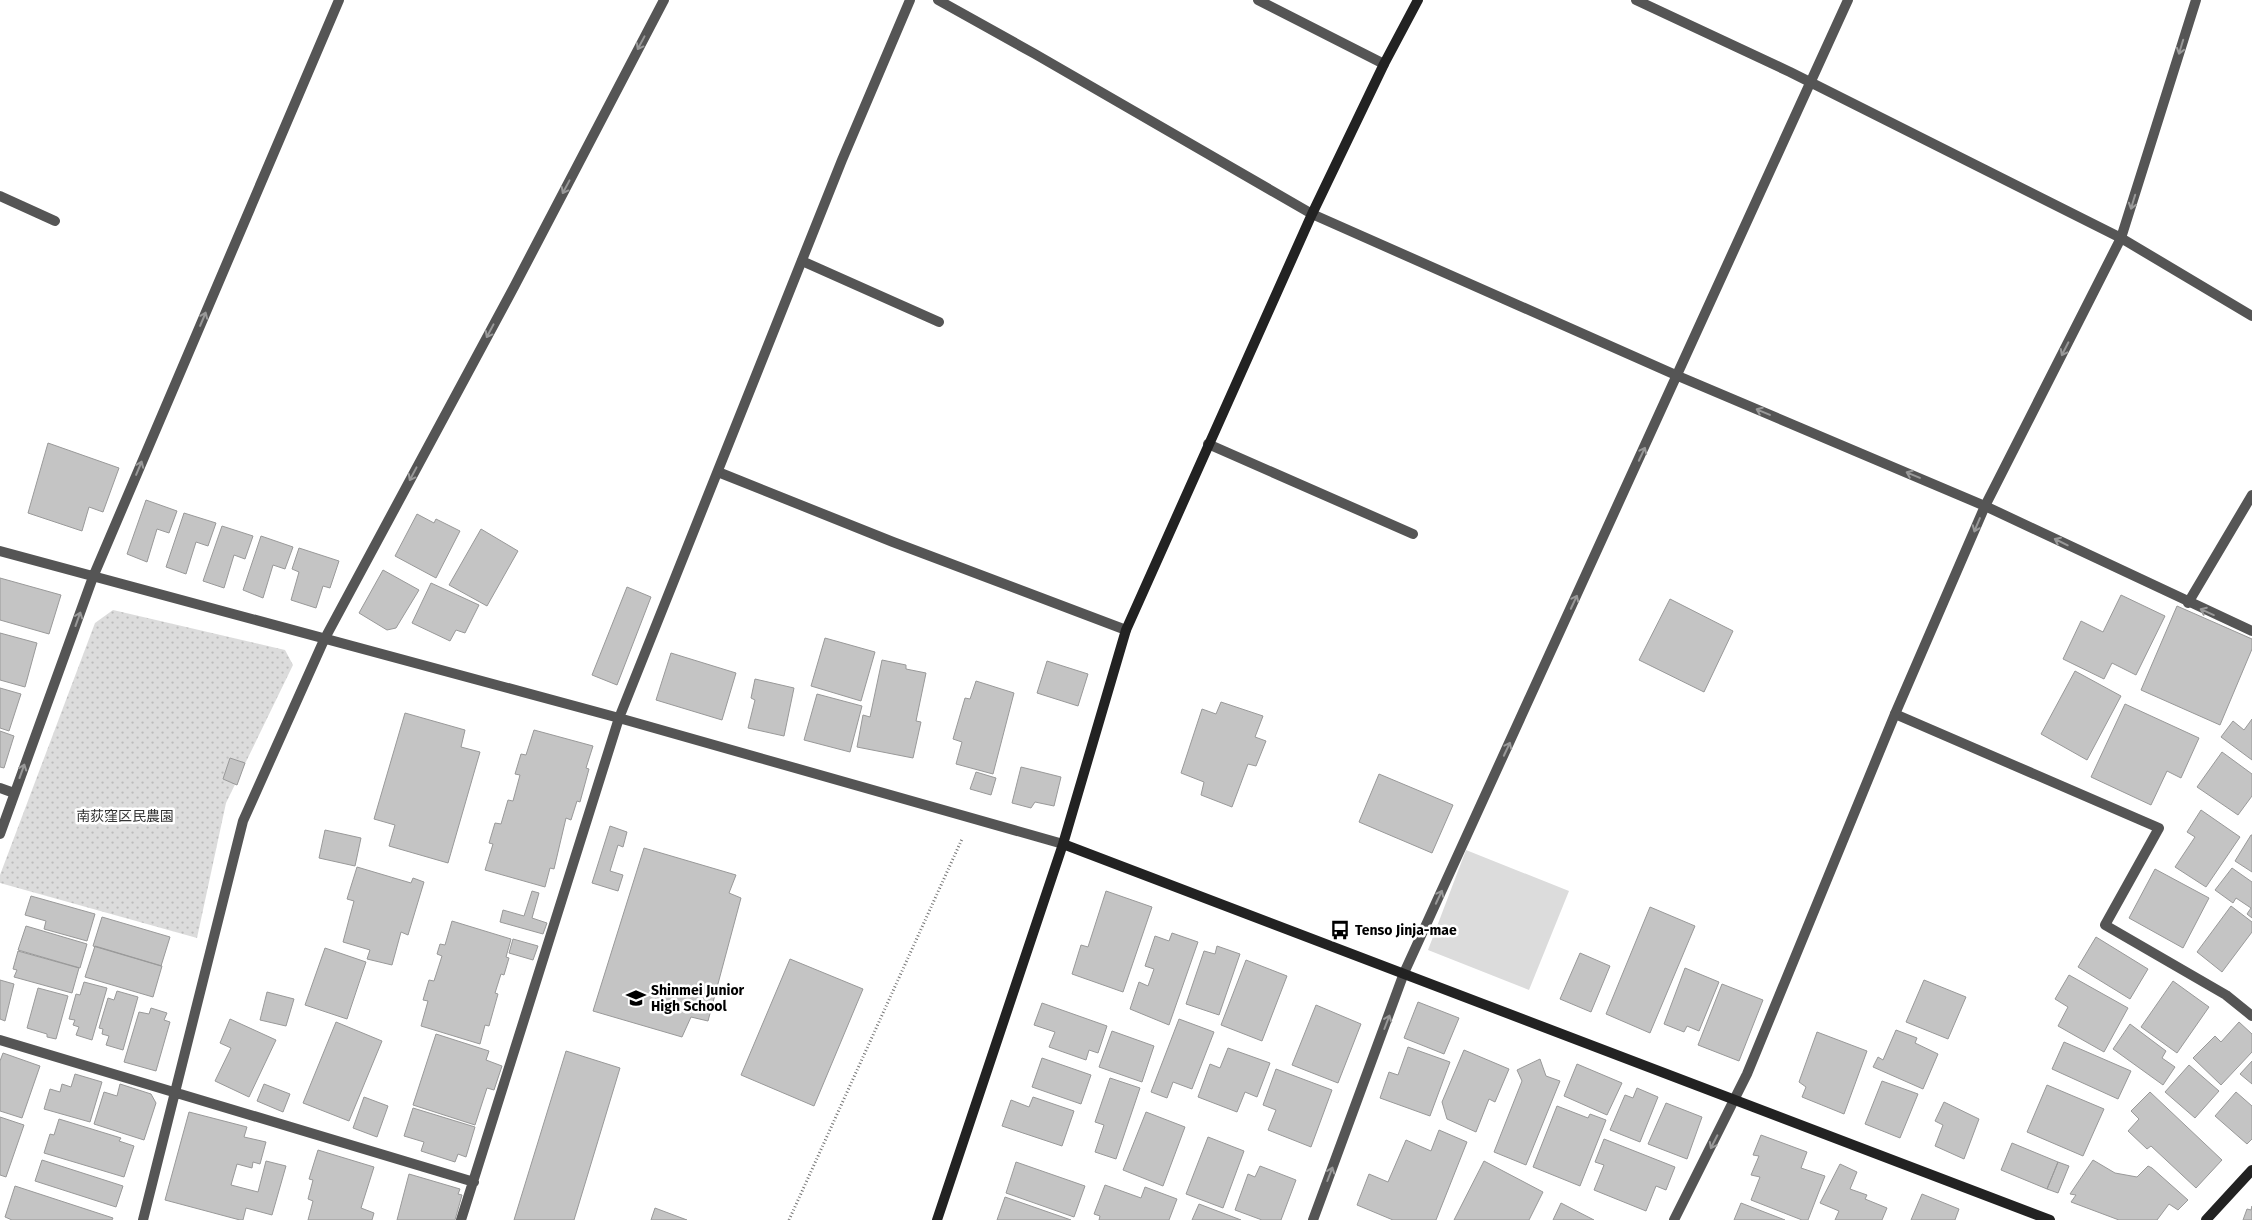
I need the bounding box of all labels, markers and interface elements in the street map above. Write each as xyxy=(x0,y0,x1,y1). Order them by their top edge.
one-way arrow xyxy=(636,35,645,50)
one-way arrow xyxy=(2176,38,2186,54)
one-way arrow xyxy=(561,180,571,195)
one-way arrow xyxy=(2127,193,2137,209)
one-way arrow xyxy=(199,312,208,327)
one-way arrow xyxy=(485,323,494,338)
one-way arrow xyxy=(2060,341,2069,356)
one-way arrow xyxy=(1756,406,1771,416)
one-way arrow xyxy=(1638,447,1647,462)
one-way arrow xyxy=(135,461,145,476)
one-way arrow xyxy=(408,466,417,481)
one-way arrow xyxy=(1905,470,1920,479)
one-way arrow xyxy=(1971,518,1980,533)
one-way arrow xyxy=(2054,537,2069,546)
one-way arrow xyxy=(1570,595,1580,610)
one-way arrow xyxy=(2200,606,2215,616)
one-way arrow xyxy=(74,611,83,627)
one-way arrow xyxy=(1502,742,1512,757)
one-way arrow xyxy=(18,764,27,780)
park label: 南荻窪区民農園 xyxy=(76,808,174,825)
one-way arrow xyxy=(1435,890,1444,905)
bus stop icon: Tenso Jinja-mae xyxy=(1329,919,1351,941)
place label: Tenso Jinja-mae xyxy=(1355,922,1457,939)
place label: Shinmei Junior High School xyxy=(651,982,745,1015)
school or university icon: Shinmei Junior High School xyxy=(625,987,647,1009)
one-way arrow xyxy=(1383,1015,1392,1030)
one-way arrow xyxy=(1709,1134,1718,1149)
one-way arrow xyxy=(1326,1167,1335,1183)

